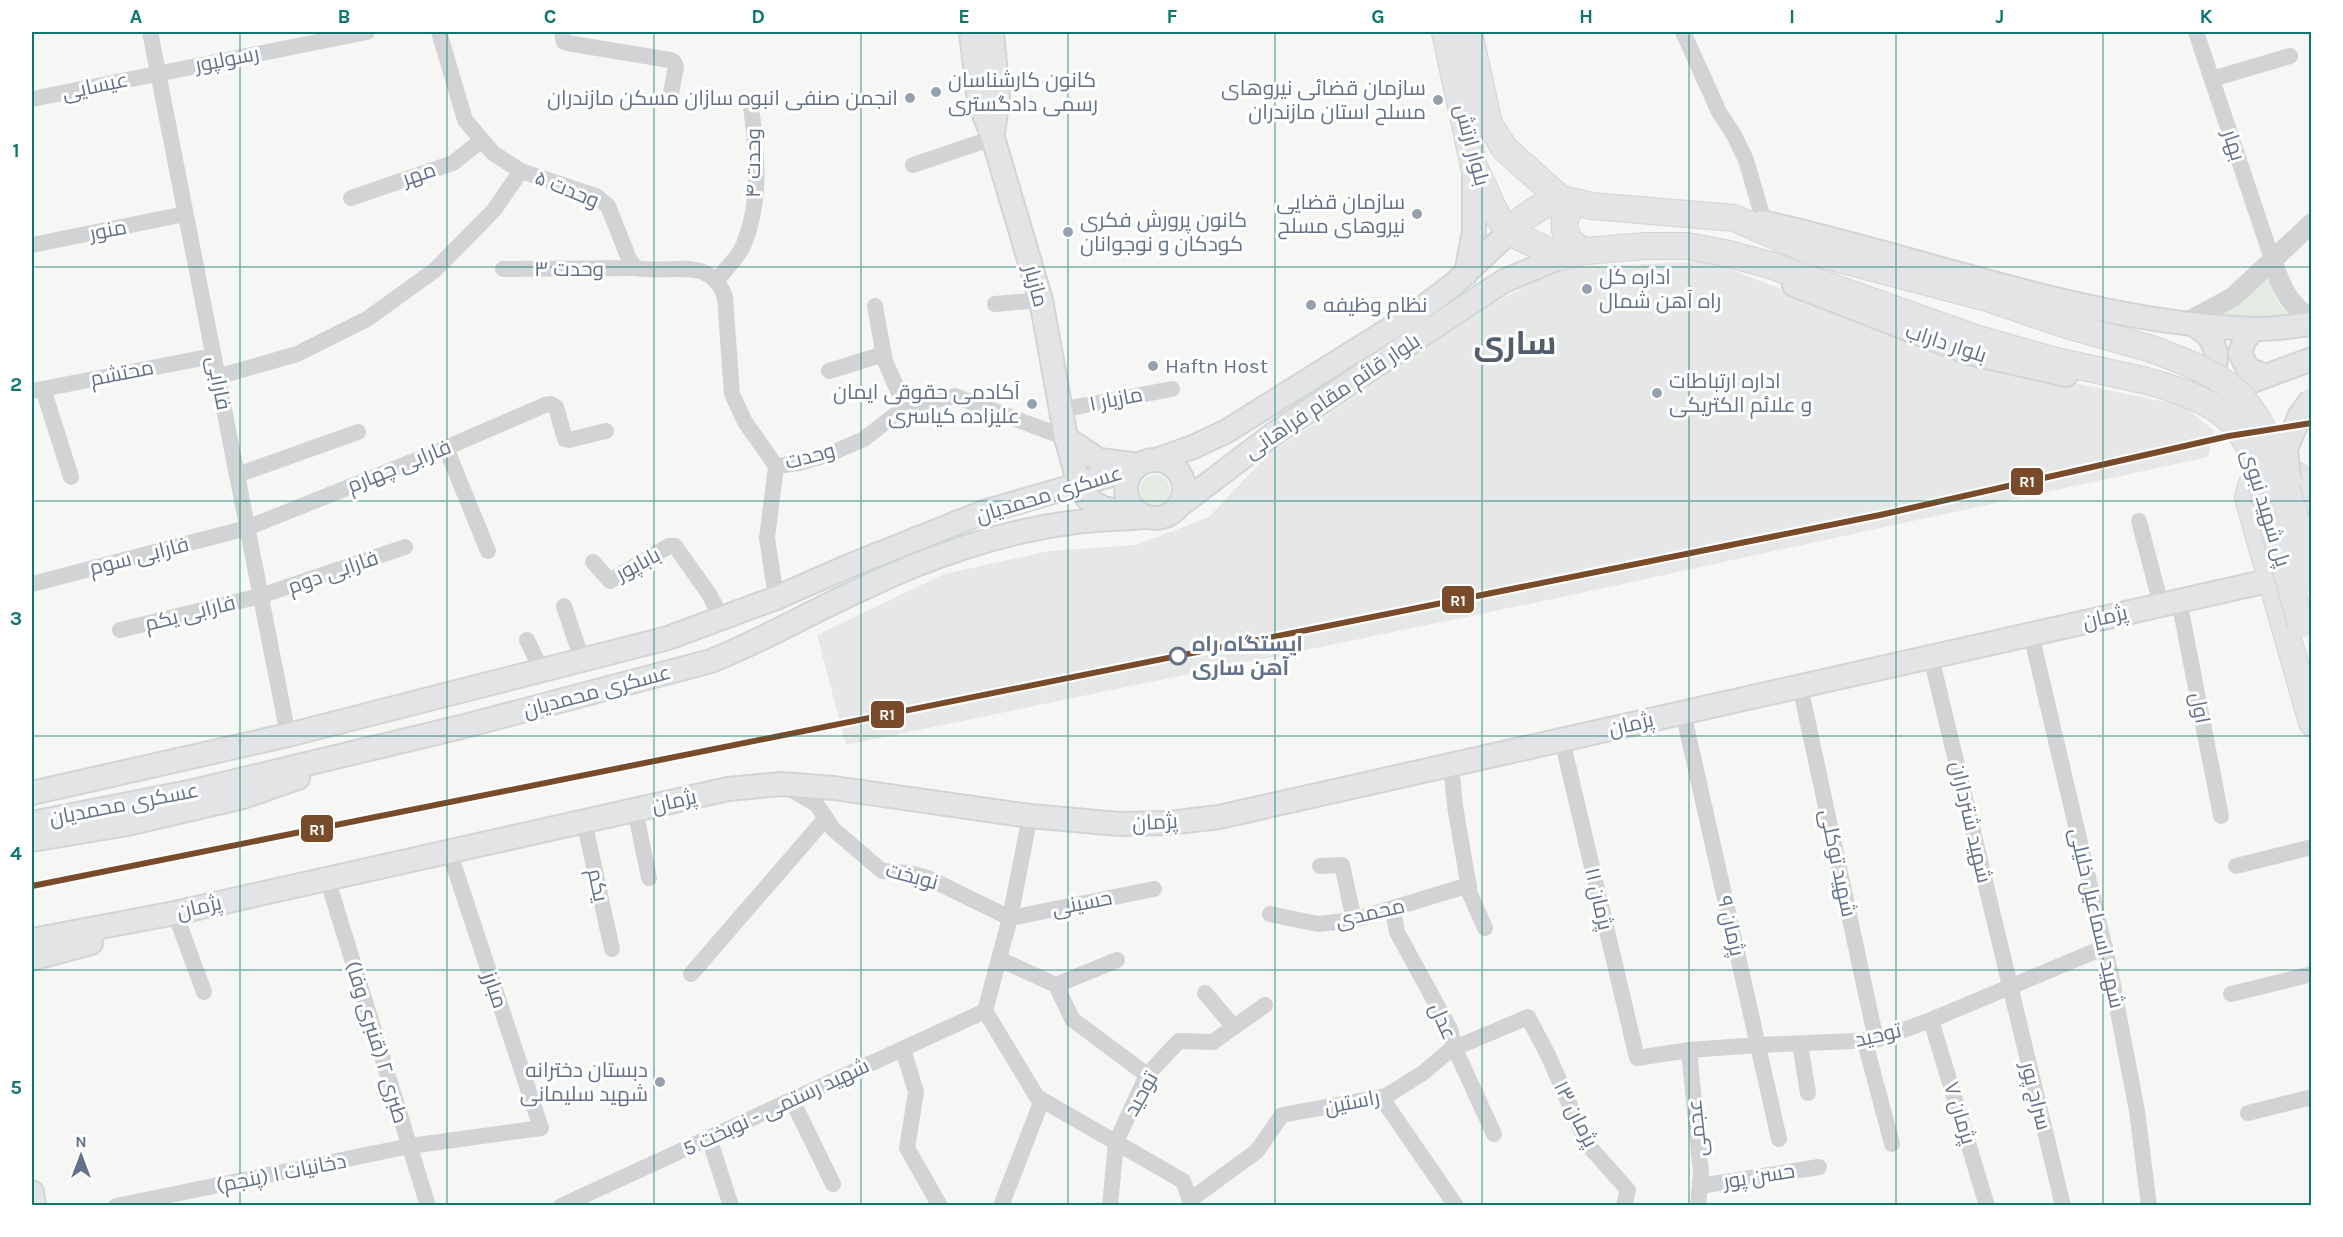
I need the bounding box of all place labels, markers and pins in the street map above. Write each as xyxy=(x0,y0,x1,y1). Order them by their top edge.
place label: کانون کارشناسان رسمی دادگستری xyxy=(948,68,1098,117)
place label: سازمان قضائی نیروهای مسلح استان مازندران xyxy=(1221,76,1426,126)
marker: کانون کارشناسان رسمی دادگستری xyxy=(929,85,943,99)
place label: انجمن صنفی انبوه سازان مسکن مازندران xyxy=(547,86,898,111)
marker: انجمن صنفی انبوه سازان مسکن مازندران xyxy=(903,91,917,105)
marker: سازمان قضائی نیروهای مسلح استان مازندران xyxy=(1431,93,1445,107)
place label: سازمان قضایی نیروهای مسلح xyxy=(1276,190,1405,240)
marker: سازمان قضایی نیروهای مسلح xyxy=(1410,207,1424,221)
place label: کانون پرورش فکری کودکان و نوجوانان xyxy=(1080,208,1247,257)
marker: کانون پرورش فکری کودکان و نوجوانان xyxy=(1061,225,1075,239)
place label: اداره کل راه آهن شمال xyxy=(1599,265,1721,314)
marker: اداره کل راه آهن شمال xyxy=(1580,282,1594,296)
place label: نظام وظیفه xyxy=(1323,293,1427,319)
marker: نظام وظیفه xyxy=(1304,298,1318,312)
place label: Haftn Host xyxy=(1165,354,1268,378)
marker: Haftn Host xyxy=(1146,359,1160,373)
place label: اداره ارتباطات و علائم الکتریکی xyxy=(1669,369,1812,419)
place label: آکادمی حقوقی ایمان علیزاده کیاسری xyxy=(833,380,1020,429)
marker: اداره ارتباطات و علائم الکتریکی xyxy=(1650,386,1664,400)
marker: آکادمی حقوقی ایمان علیزاده کیاسری xyxy=(1025,397,1039,411)
place label: ایستگاه راه آهن ساری xyxy=(1192,632,1303,680)
marker: ایستگاه راه آهن ساری xyxy=(1169,647,1187,665)
place label: دبستان دخترانه شهید سلیمانی xyxy=(520,1058,648,1107)
marker: دبستان دخترانه شهید سلیمانی xyxy=(653,1075,667,1089)

